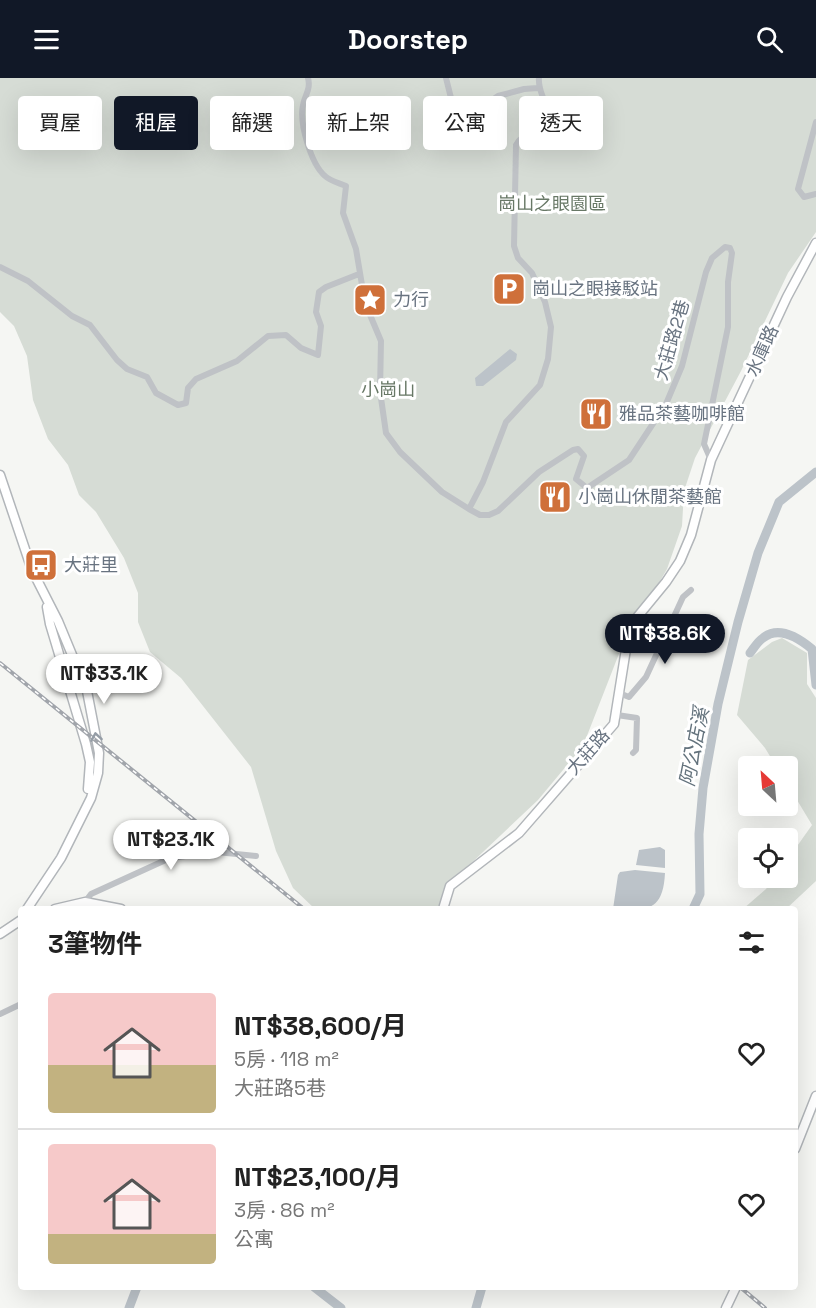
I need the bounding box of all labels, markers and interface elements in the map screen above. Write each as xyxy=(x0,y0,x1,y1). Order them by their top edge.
text: Doorstep xyxy=(348,22,468,57)
icon: menu xyxy=(30,23,63,56)
icon: search xyxy=(753,23,786,56)
chip: 買屋 xyxy=(18,96,102,150)
chip: 租屋 xyxy=(114,96,198,150)
chip: 篩選 xyxy=(210,96,294,150)
chip: 新上架 xyxy=(306,96,411,150)
chip: 公寓 xyxy=(423,96,507,150)
chip: 透天 xyxy=(519,96,603,150)
park label: 崗山之眼園區 xyxy=(498,192,606,215)
parking icon: 崗山之眼接駁站 xyxy=(491,271,527,307)
place label: 崗山之眼接駁站 xyxy=(532,277,658,300)
place icon: 力行 xyxy=(352,282,388,318)
place label: 力行 xyxy=(393,288,429,311)
street label: 大莊路2巷 xyxy=(649,297,694,383)
street label: 水庫路 xyxy=(740,321,783,380)
park label: 小崗山 xyxy=(361,378,415,401)
restaurant icon: 雅品茶藝咖啡館 xyxy=(578,396,614,432)
place label: 雅品茶藝咖啡館 xyxy=(619,402,745,425)
restaurant icon: 小崗山休閒茶藝館 xyxy=(537,479,573,515)
place label: 小崗山休閒茶藝館 xyxy=(578,485,722,508)
bus stop icon: 大莊里 xyxy=(23,547,59,583)
place label: 大莊里 xyxy=(64,553,118,576)
pin: NT$38.6K xyxy=(603,614,727,665)
text: NT$38.6K xyxy=(619,620,711,646)
pin: NT$33.1K xyxy=(42,654,166,705)
text: NT$33.1K xyxy=(60,660,148,686)
water label: 阿公店溪 xyxy=(674,702,715,789)
street label: 大莊路 xyxy=(561,724,614,779)
one-way arrow xyxy=(91,732,103,742)
north arrow xyxy=(738,756,798,816)
map controls xyxy=(738,756,798,888)
pin: NT$23.1K xyxy=(109,820,233,871)
text: NT$23.1K xyxy=(127,826,215,852)
button: locate xyxy=(738,828,798,888)
icon: filters xyxy=(735,926,768,959)
text: 3筆物件 xyxy=(48,927,142,961)
text: NT$38,600/月 xyxy=(234,1009,407,1043)
icon: home xyxy=(96,1017,168,1089)
icon: heart xyxy=(735,1037,768,1070)
text: 5房 · 118 m² xyxy=(234,1046,339,1072)
text: 大莊路5巷 xyxy=(234,1075,326,1101)
text: NT$23,100/月 xyxy=(234,1160,402,1194)
icon: home xyxy=(96,1168,168,1240)
icon: heart xyxy=(735,1188,768,1221)
text: 3房 · 86 m² xyxy=(234,1197,334,1223)
text: 公寓 xyxy=(234,1226,274,1252)

